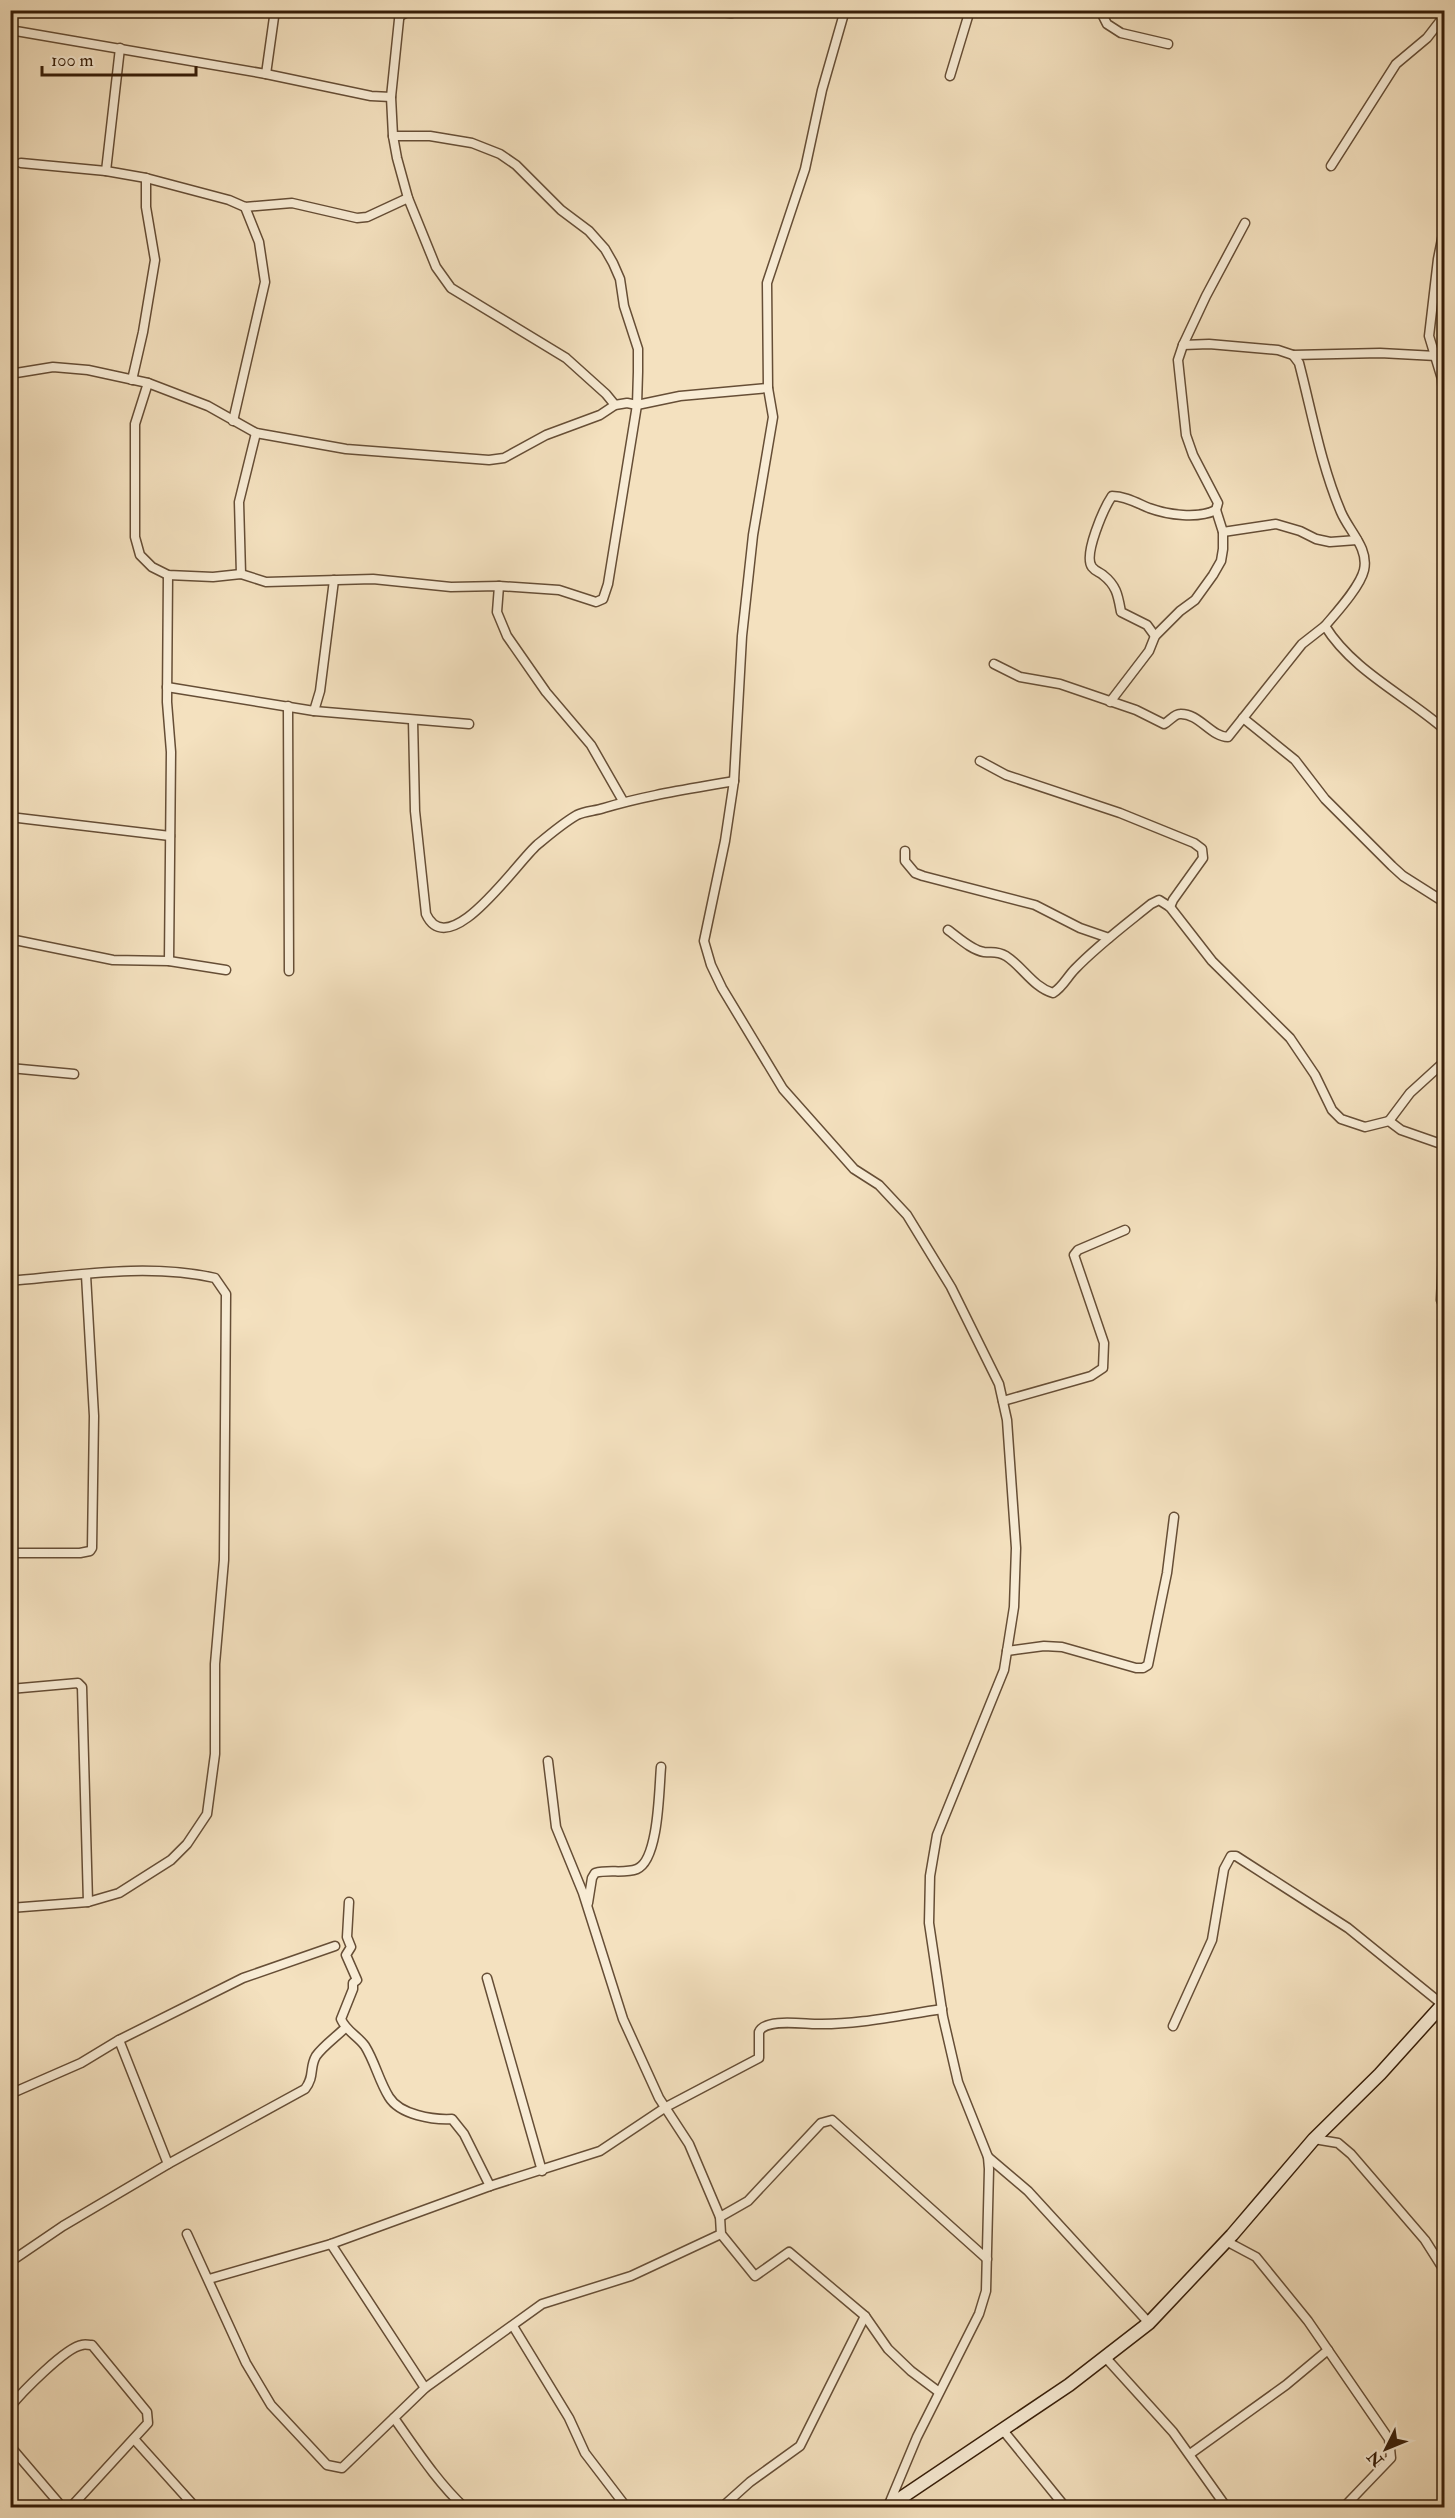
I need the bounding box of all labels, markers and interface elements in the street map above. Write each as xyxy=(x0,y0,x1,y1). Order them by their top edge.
scale bar xyxy=(42,39,196,77)
text: 100 m xyxy=(51,49,94,72)
north arrow xyxy=(1356,2419,1416,2479)
text: N xyxy=(1363,2446,1389,2471)

